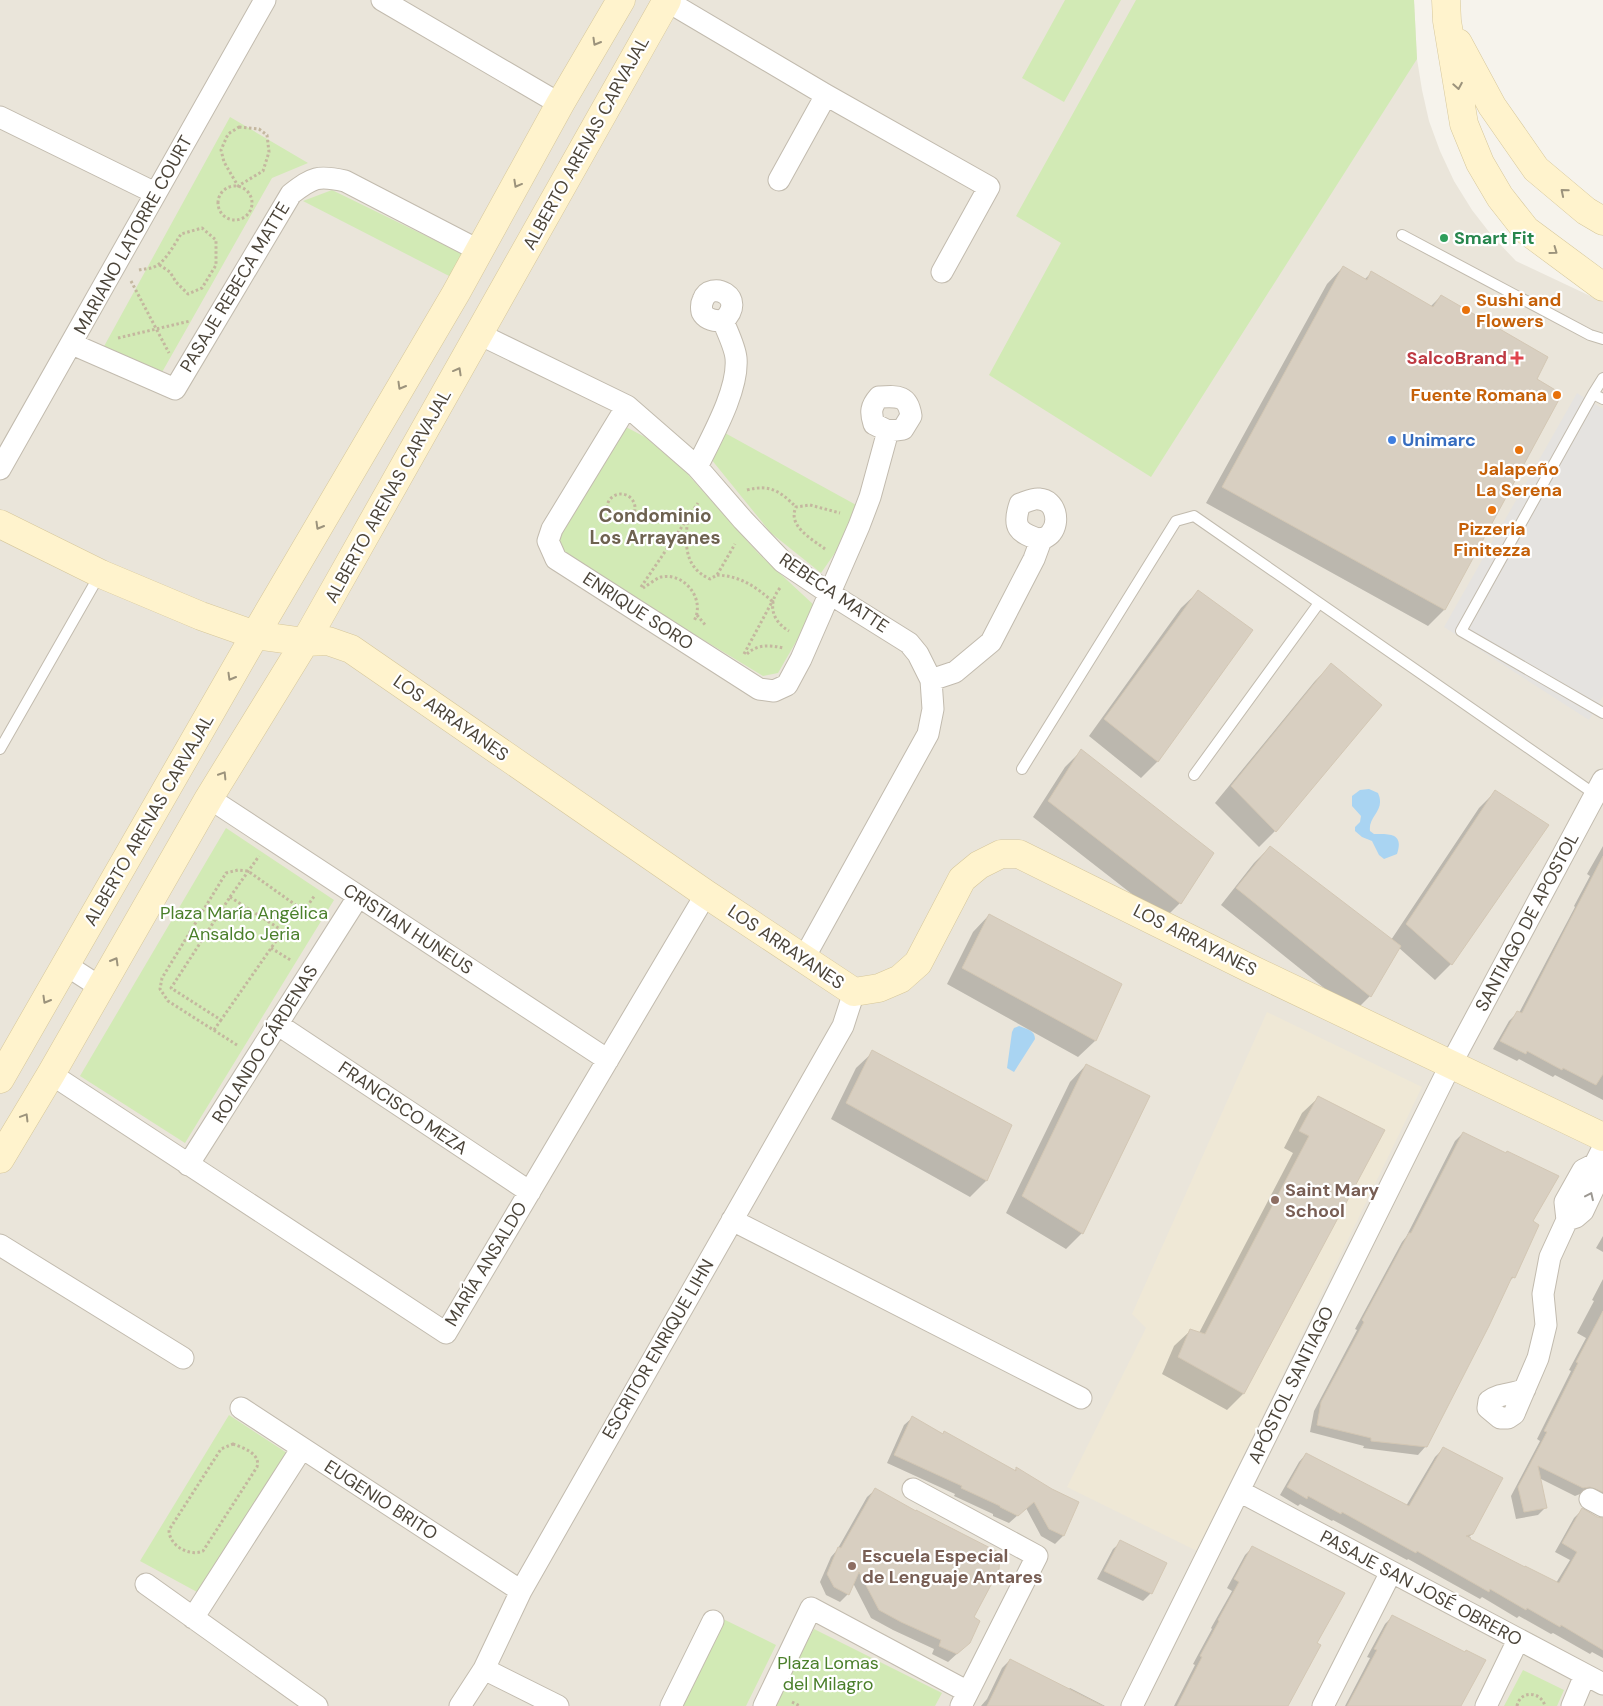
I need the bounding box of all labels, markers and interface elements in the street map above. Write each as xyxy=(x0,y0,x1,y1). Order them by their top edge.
street label: ALBERTO ARENAS CARVAJAL xyxy=(517,32,655,254)
one-way arrow xyxy=(593,37,603,46)
one-way arrow xyxy=(1452,82,1462,90)
street label: MARIANO LATORRE COURT xyxy=(68,131,198,339)
one-way arrow xyxy=(513,179,523,188)
one-way arrow xyxy=(1560,188,1569,197)
street label: PASAJE REBECA MATTE xyxy=(175,197,295,377)
place label: Smart Fit xyxy=(1454,226,1534,250)
marker: Smart Fit xyxy=(1438,232,1450,244)
one-way arrow xyxy=(1548,245,1558,254)
place label: Sushi and Flowers xyxy=(1476,288,1561,333)
marker: Sushi and Flowers xyxy=(1460,304,1472,316)
place label: SalcoBrand xyxy=(1407,346,1507,370)
marker: SalcoBrand xyxy=(1511,352,1523,364)
one-way arrow xyxy=(452,368,462,377)
one-way arrow xyxy=(398,380,408,389)
place label: Fuente Romana xyxy=(1410,383,1547,407)
street label: ALBERTO ARENAS CARVAJAL xyxy=(319,385,457,607)
marker: Fuente Romana xyxy=(1551,389,1563,401)
place label: Unimarc xyxy=(1402,428,1476,452)
marker: Unimarc xyxy=(1386,434,1398,446)
marker: Jalapeño La Serena xyxy=(1513,444,1525,456)
place label: Jalapeño La Serena xyxy=(1476,457,1562,502)
district label: Condominio Los Arrayanes xyxy=(589,503,721,550)
marker: Pizzeria Finitezza xyxy=(1486,504,1498,516)
place label: Pizzeria Finitezza xyxy=(1453,517,1531,562)
one-way arrow xyxy=(315,520,325,529)
street label: REBECA MATTE xyxy=(775,547,893,639)
street label: ENRIQUE SORO xyxy=(578,566,698,656)
street label: LOS ARRAYANES xyxy=(389,669,513,767)
one-way arrow xyxy=(227,672,237,681)
street label: ALBERTO ARENAS CARVAJAL xyxy=(78,710,220,930)
one-way arrow xyxy=(216,772,226,781)
street label: SANTIAGO DE APOSTOL xyxy=(1470,828,1584,1016)
street label: CRISTIAN HUNEUS xyxy=(338,878,478,980)
street label: LOS ARRAYANES xyxy=(723,899,849,995)
street label: LOS ARRAYANES xyxy=(1129,899,1261,981)
park label: Plaza María Angélica Ansaldo Jeria xyxy=(160,901,328,946)
one-way arrow xyxy=(108,958,118,967)
street label: ROLANDO CÁRDENAS xyxy=(207,960,323,1128)
one-way arrow xyxy=(42,995,52,1004)
street label: FRANCISCO MEZA xyxy=(334,1056,472,1160)
one-way arrow xyxy=(19,1114,29,1123)
place label: Saint Mary School xyxy=(1285,1178,1379,1223)
one-way arrow xyxy=(1583,1192,1594,1201)
marker: Saint Mary School xyxy=(1269,1194,1281,1206)
street label: MARÍA ANSALDO xyxy=(439,1197,533,1331)
street label: ESCRITOR ENRIQUE LIHN xyxy=(597,1255,719,1443)
street label: APÓSTOL SANTIAGO xyxy=(1243,1302,1340,1468)
street label: EUGENIO BRITO xyxy=(320,1454,442,1546)
street label: PASAJE SAN JOSÉ OBRERO xyxy=(1316,1524,1526,1652)
place label: Escuela Especial de Lenguaje Antares xyxy=(862,1544,1043,1589)
marker: Escuela Especial de Lenguaje Antares xyxy=(846,1560,858,1572)
park label: Plaza Lomas del Milagro xyxy=(777,1651,879,1696)

